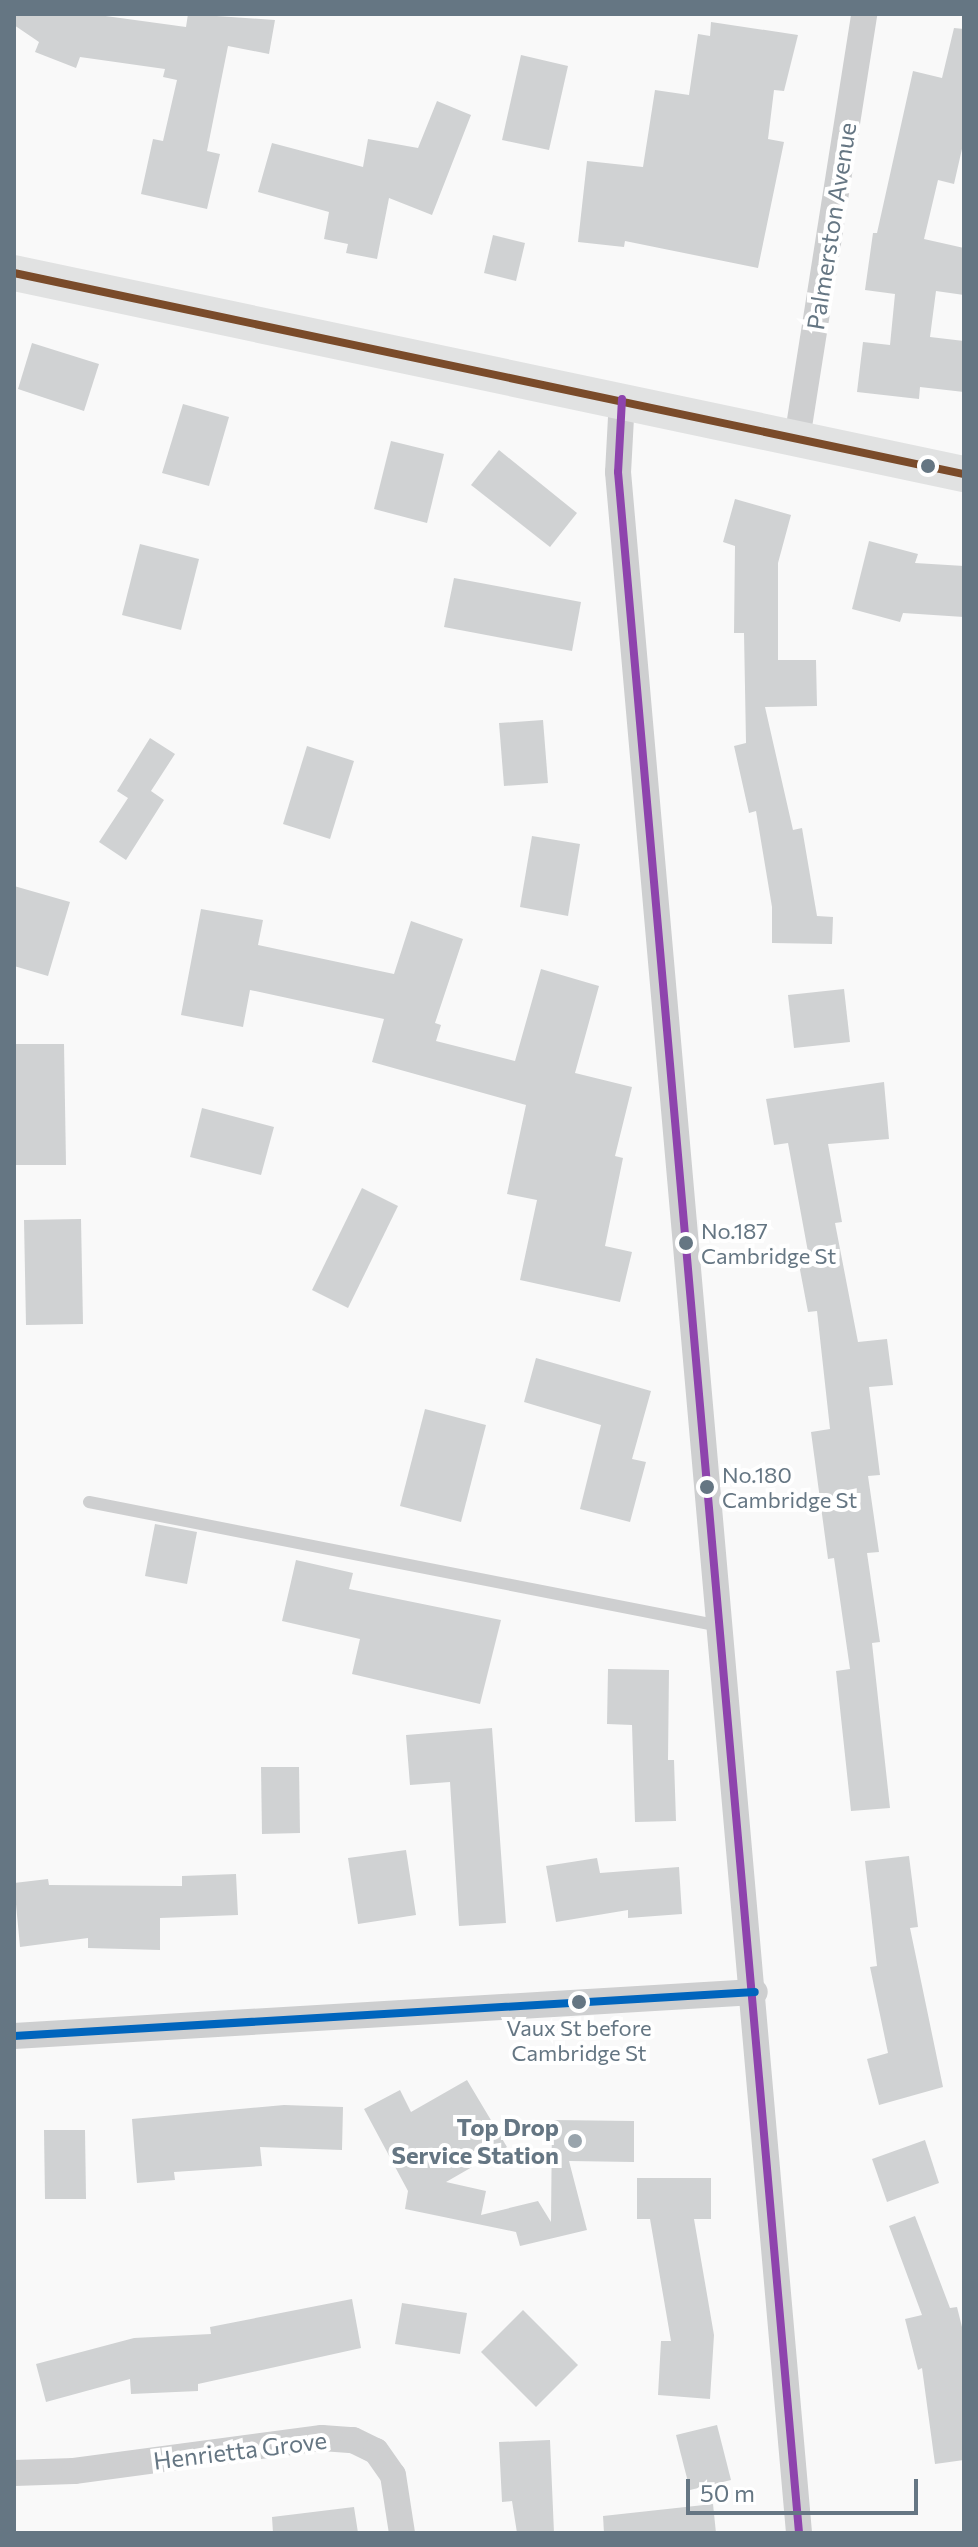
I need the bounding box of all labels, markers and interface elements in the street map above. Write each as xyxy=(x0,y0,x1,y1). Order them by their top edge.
street label: Palmerston Avenue xyxy=(800,120,862,332)
unlabelled marker xyxy=(920,458,936,474)
place label: No.187 Cambridge St xyxy=(701,1217,836,1268)
marker: No.187 Cambridge St xyxy=(678,1235,694,1251)
place label: No.180 Cambridge St xyxy=(722,1461,857,1512)
marker: No.180 Cambridge St xyxy=(699,1479,715,1495)
marker: Vaux St before Cambridge St xyxy=(571,1994,587,2010)
place label: Vaux St before Cambridge St xyxy=(506,2014,652,2066)
place label: Top Drop Service Station xyxy=(391,2113,559,2169)
marker: Top Drop Service Station xyxy=(566,2132,584,2150)
street label: Henrietta Grove xyxy=(152,2425,328,2475)
scale bar xyxy=(690,2463,922,2513)
text: 50 m xyxy=(700,2478,755,2507)

